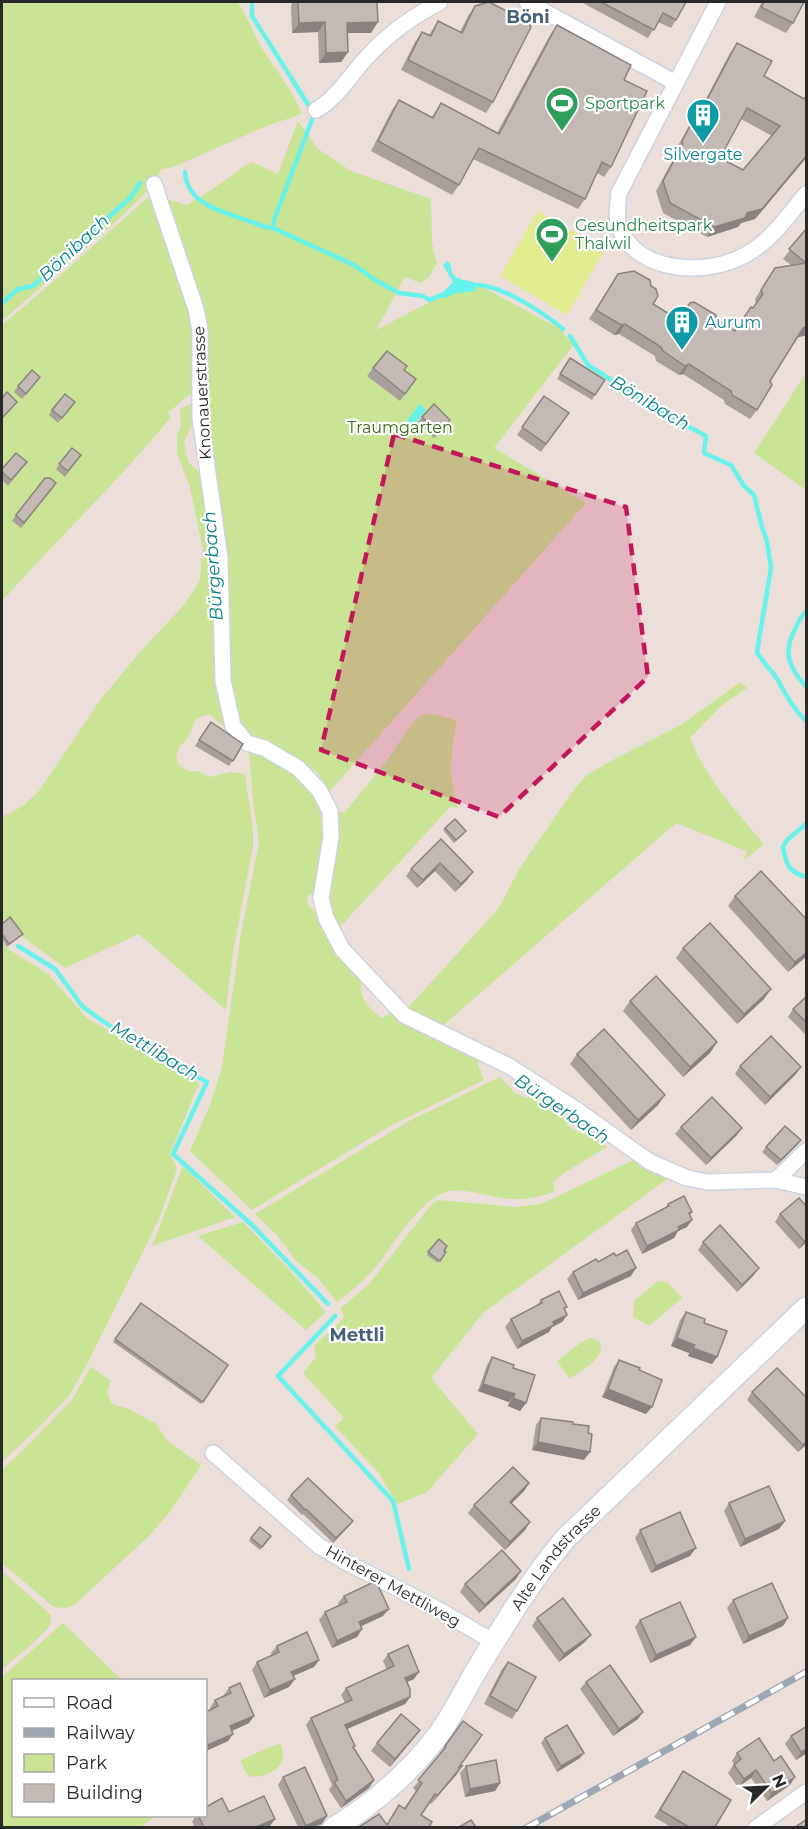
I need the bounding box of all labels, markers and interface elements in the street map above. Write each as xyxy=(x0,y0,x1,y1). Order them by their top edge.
district label: Böni xyxy=(506,6,550,28)
sports icon: Sportpark xyxy=(544,85,580,132)
place label: Sportpark xyxy=(585,94,665,113)
building icon: Silvergate xyxy=(685,97,721,144)
place label: Silvergate xyxy=(663,145,743,164)
water label: Bönibach xyxy=(34,210,114,286)
sports icon: Gesundheitspark Thalwil xyxy=(534,216,570,263)
place label: Gesundheitspark Thalwil xyxy=(575,216,713,253)
building icon: Aurum xyxy=(664,304,700,351)
place label: Aurum xyxy=(705,313,761,332)
street label: Knonauerstrasse xyxy=(189,326,215,460)
water label: Bönibach xyxy=(606,371,694,435)
park label: Traumgarten xyxy=(347,418,453,437)
water label: Bürgerbach xyxy=(198,511,228,621)
water label: Mettlibach xyxy=(107,1016,203,1086)
water label: Bürgerbach xyxy=(510,1069,614,1149)
district label: Mettli xyxy=(330,1324,384,1346)
street label: Alte Landstrasse xyxy=(507,1501,604,1614)
street label: Hinterer Mettliweg xyxy=(322,1541,464,1631)
legend xyxy=(12,1679,207,1817)
text: Road xyxy=(66,1692,113,1714)
text: Railway xyxy=(66,1722,135,1744)
text: Park xyxy=(66,1752,107,1774)
north arrow xyxy=(736,1757,796,1817)
text: N xyxy=(768,1771,791,1791)
text: Building xyxy=(66,1782,143,1804)

